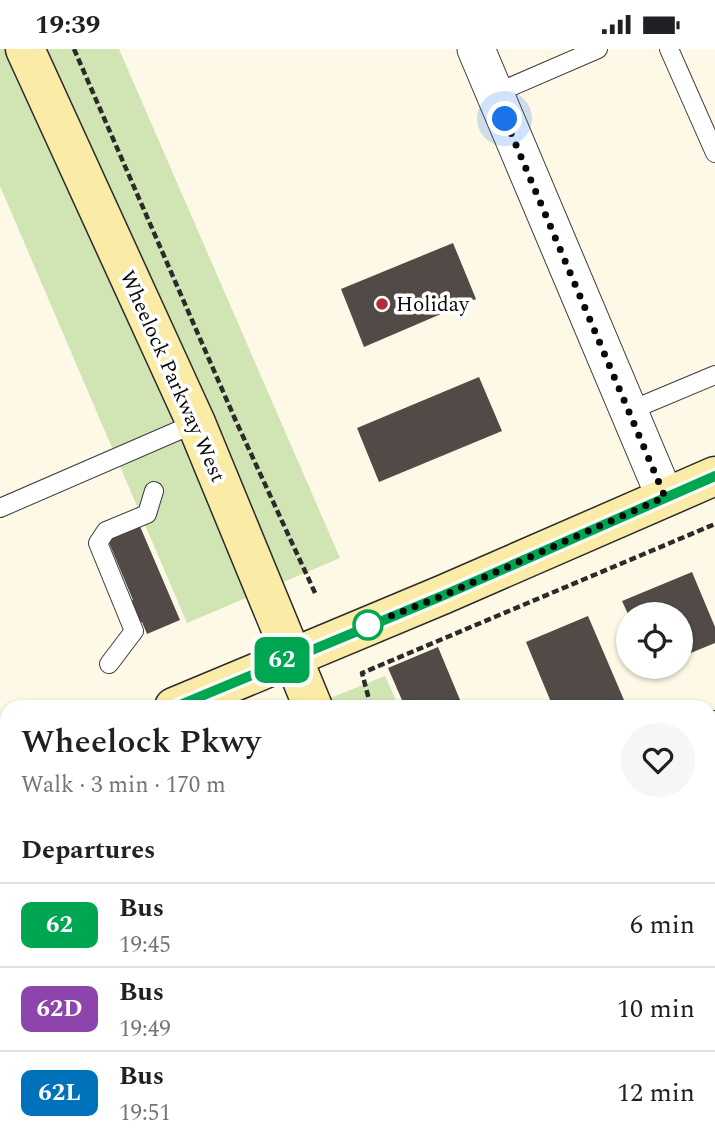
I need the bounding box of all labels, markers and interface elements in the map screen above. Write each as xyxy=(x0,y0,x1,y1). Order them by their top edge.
text: 19:39 xyxy=(35,5,100,45)
your location xyxy=(487,101,522,136)
street label: Wheelock Parkway West xyxy=(111,265,233,488)
place label: Holiday xyxy=(396,289,470,321)
marker: Holiday xyxy=(374,296,390,312)
map controls xyxy=(616,602,693,679)
button: locate xyxy=(616,602,693,679)
unlabelled marker xyxy=(353,610,383,640)
line badge: 62 xyxy=(250,637,314,683)
text: 62 xyxy=(269,642,295,678)
text: Wheelock Pkwy xyxy=(21,717,261,767)
button: heart xyxy=(621,723,695,797)
text: Walk · 3 min · 170 m xyxy=(21,768,226,803)
text: Departures xyxy=(21,830,155,870)
text: Bus xyxy=(119,888,164,928)
text: 6 min xyxy=(630,905,695,945)
text: 62 xyxy=(46,907,73,943)
text: 19:45 xyxy=(119,928,171,963)
text: Bus xyxy=(119,972,164,1012)
text: 10 min xyxy=(617,989,695,1029)
text: 62D xyxy=(36,991,83,1027)
text: 19:49 xyxy=(119,1012,171,1047)
text: Bus xyxy=(119,1056,164,1096)
text: 12 min xyxy=(617,1073,695,1113)
text: 62L xyxy=(38,1075,81,1111)
text: 19:51 xyxy=(119,1096,171,1131)

